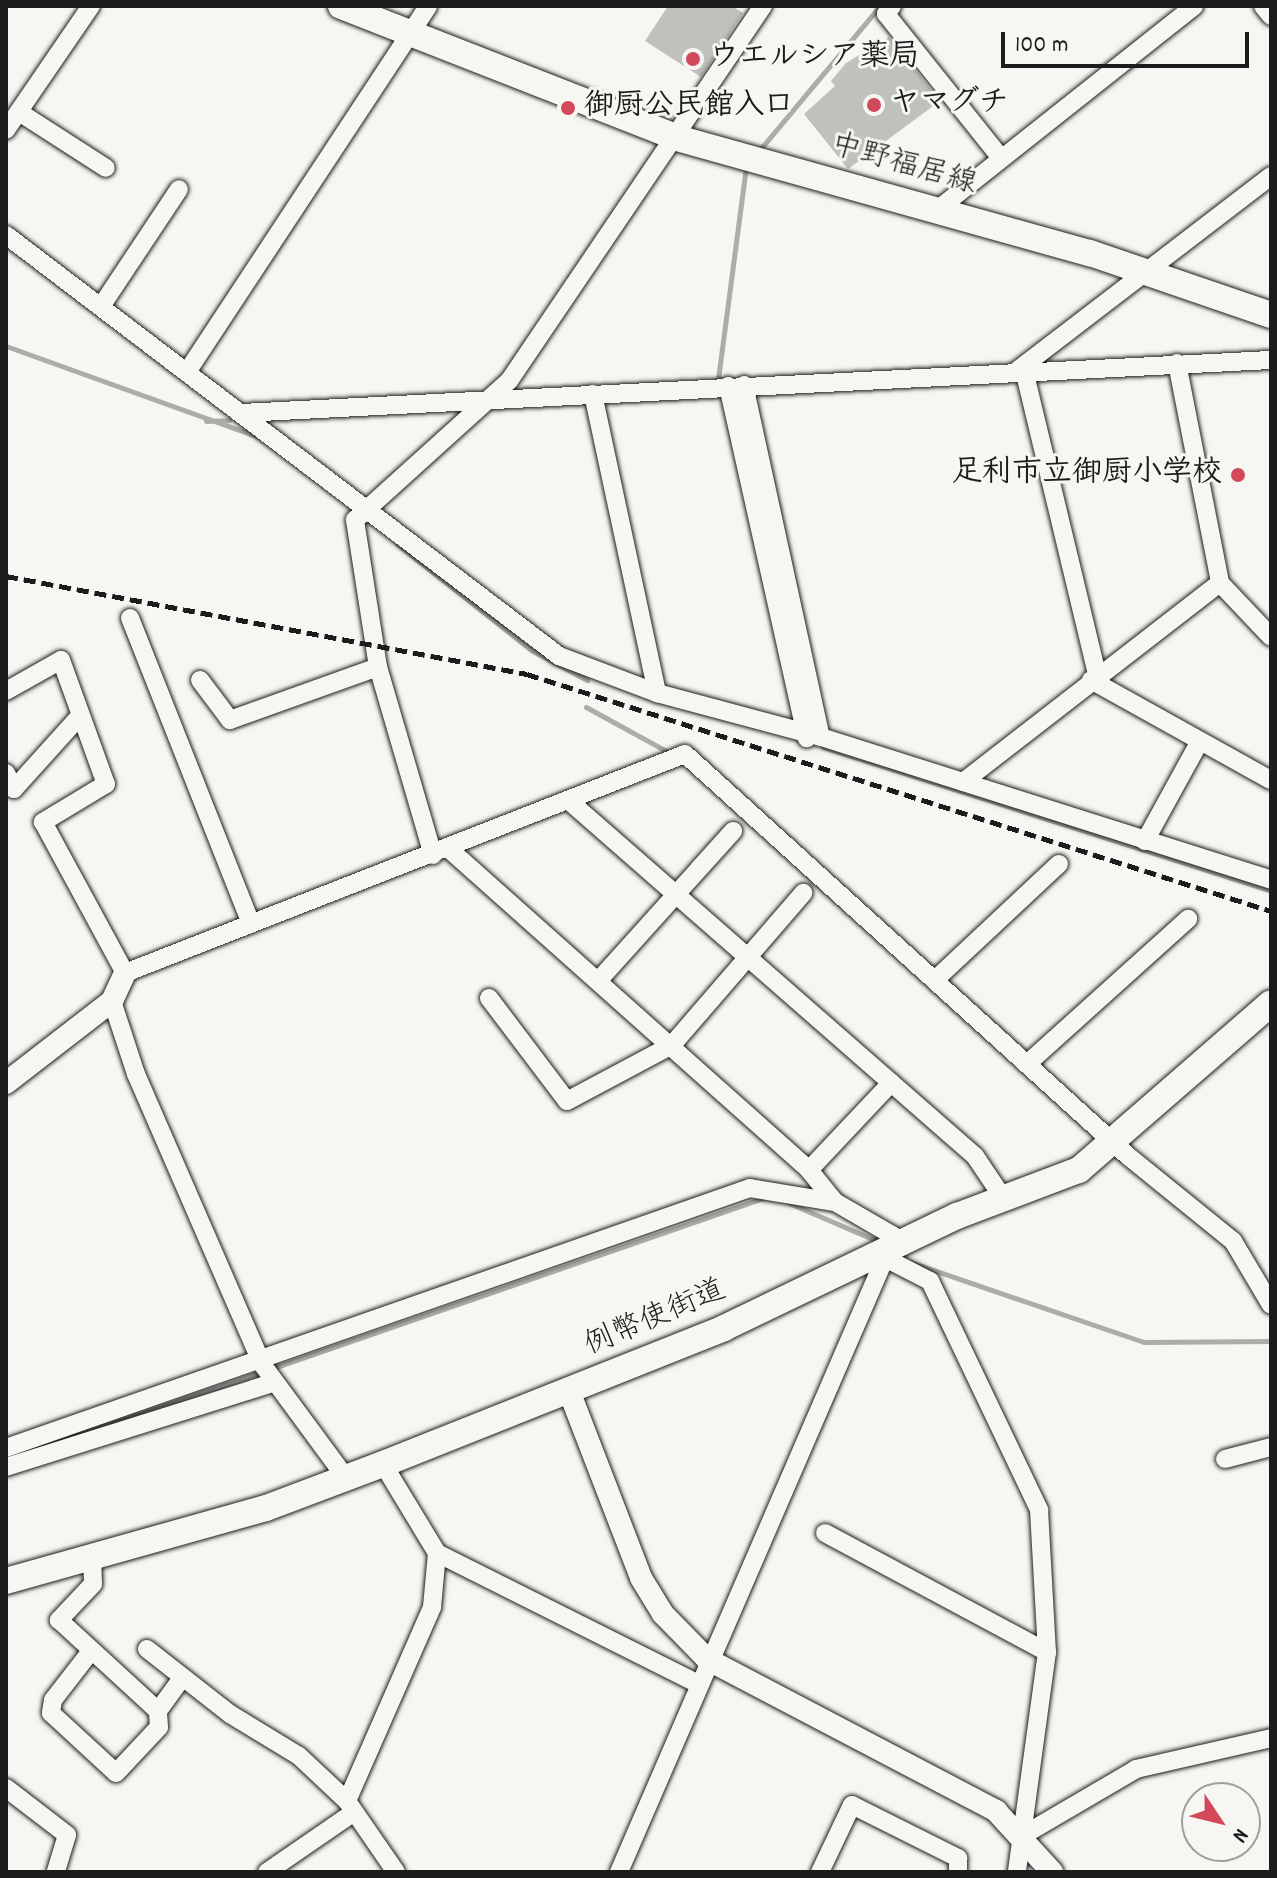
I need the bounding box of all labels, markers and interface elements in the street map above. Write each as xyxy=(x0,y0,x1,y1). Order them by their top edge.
scale bar xyxy=(1005,16,1253,66)
text: 100 m xyxy=(1015,29,1068,63)
place label: ウエルシア薬局 xyxy=(709,41,919,77)
marker: ウエルシア薬局 xyxy=(684,50,702,68)
place label: ヤマグチ xyxy=(890,87,1010,123)
place label: 御厨公民館入口 xyxy=(584,90,794,126)
marker: ヤマグチ xyxy=(865,96,883,114)
marker: 御厨公民館入口 xyxy=(559,99,577,117)
street label: 中野福居線 xyxy=(826,129,980,205)
place label: 足利市立御厨小学校 xyxy=(952,457,1222,493)
marker: 足利市立御厨小学校 xyxy=(1229,466,1247,484)
street label: 例幣使街道 xyxy=(580,1274,732,1366)
north arrow xyxy=(1181,1782,1261,1862)
text: N xyxy=(1224,1822,1255,1848)

